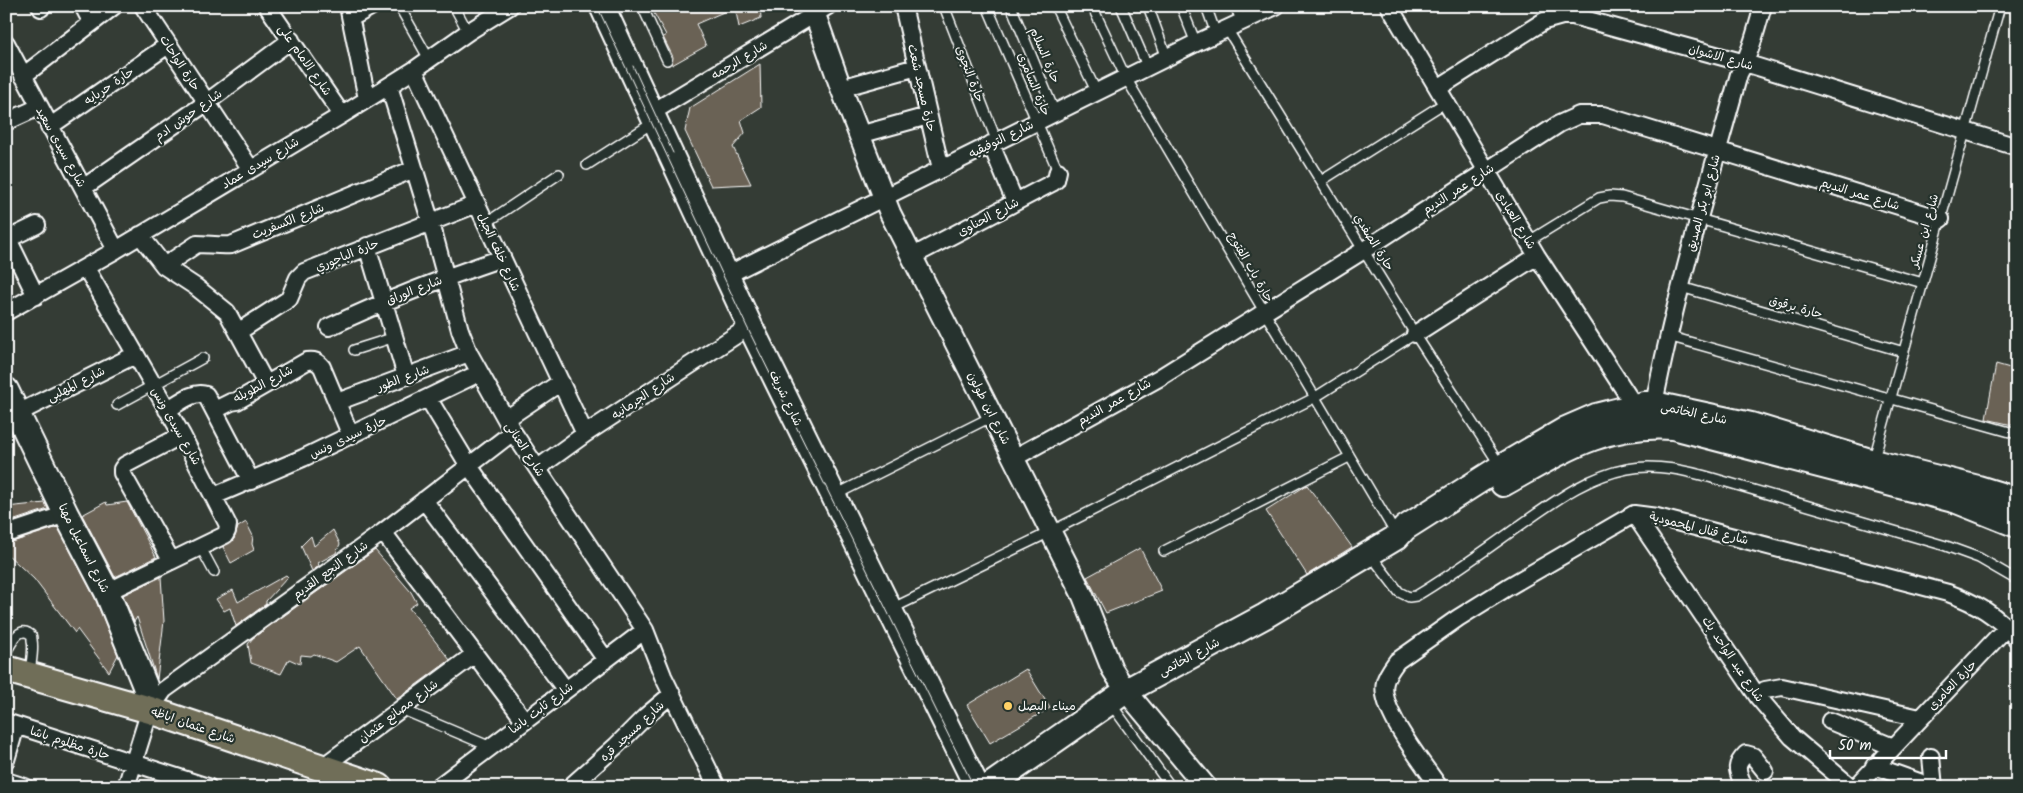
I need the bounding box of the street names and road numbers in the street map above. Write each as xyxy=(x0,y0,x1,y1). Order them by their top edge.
street label: شارع الامام على xyxy=(273,21,336,100)
street label: حارة السلام xyxy=(1024,24,1065,86)
street label: حارة الواحات xyxy=(154,32,205,95)
street label: شارع الرحمه xyxy=(707,36,771,85)
street label: شارع الاشوان xyxy=(1686,39,1755,76)
street label: حارة مسجد شعث xyxy=(902,42,941,134)
street label: حارة النجوى xyxy=(950,43,989,105)
street label: حارة السامرى xyxy=(1012,50,1055,119)
street label: حارة حربايه xyxy=(80,63,138,110)
street label: شارع حوش ادم xyxy=(150,85,226,146)
street label: شارع سيدى سعيد xyxy=(31,103,91,191)
street label: شارع التوفيقيه xyxy=(966,116,1037,163)
street label: شارع سيدى عماد xyxy=(218,133,303,194)
street label: شارع ابو بكر الصديق xyxy=(1681,152,1726,254)
street label: شارع عمر النديم xyxy=(1419,159,1498,220)
street label: شارع عمر النديم xyxy=(1818,173,1902,216)
street label: شارع العبادى xyxy=(1491,187,1541,253)
street label: شارع ابن عسكر xyxy=(1905,192,1944,271)
street label: شارع الحناوى xyxy=(954,193,1022,242)
street label: شارع الكسفريت xyxy=(249,198,327,245)
street label: شارع خلف الجبل xyxy=(472,210,525,295)
street label: حارة الصفدي xyxy=(1349,210,1399,275)
street label: حارة باب الفتوح xyxy=(1223,229,1278,306)
street label: حارة الباجوري xyxy=(312,234,382,277)
street label: شارع الوراق xyxy=(383,271,445,310)
street label: حارة برقوق xyxy=(1767,291,1825,324)
street label: شارع الطور xyxy=(373,360,432,397)
street label: شارع الطويله xyxy=(230,361,297,408)
street label: شارع المهلبى xyxy=(44,362,109,407)
street label: شارع شريف xyxy=(764,367,807,429)
street label: شارع الجرمانيه xyxy=(608,368,679,425)
street label: شارع ابن طولون xyxy=(962,368,1015,448)
street label: شارع عمر النديم xyxy=(1074,374,1155,431)
street label: شارع سيدى ونس xyxy=(146,384,206,469)
street label: شارع الخاتمى xyxy=(1659,397,1729,430)
street label: حارة سيدى ونس xyxy=(306,411,390,464)
street label: شارع العنانى xyxy=(500,418,549,480)
street label: شارع اسماعيل مهنا xyxy=(53,500,114,596)
street label: شارع قنال المحمودية xyxy=(1647,507,1750,550)
street label: شارع النجع القديم xyxy=(288,536,372,605)
street label: شارع عبد الواحد بك xyxy=(1697,613,1768,706)
street label: شارع الخاتمى xyxy=(1155,633,1223,682)
street label: حارة العامرى xyxy=(1923,656,1981,715)
street label: شارع مصانع عثمان xyxy=(354,675,442,748)
street label: شارع ثابت باشا xyxy=(505,678,578,739)
street label: شارع مسجد قره xyxy=(596,696,669,766)
street label: شارع عثمان اباظه xyxy=(148,702,237,749)
street label: حارة مظلوم باشا xyxy=(27,722,112,765)

